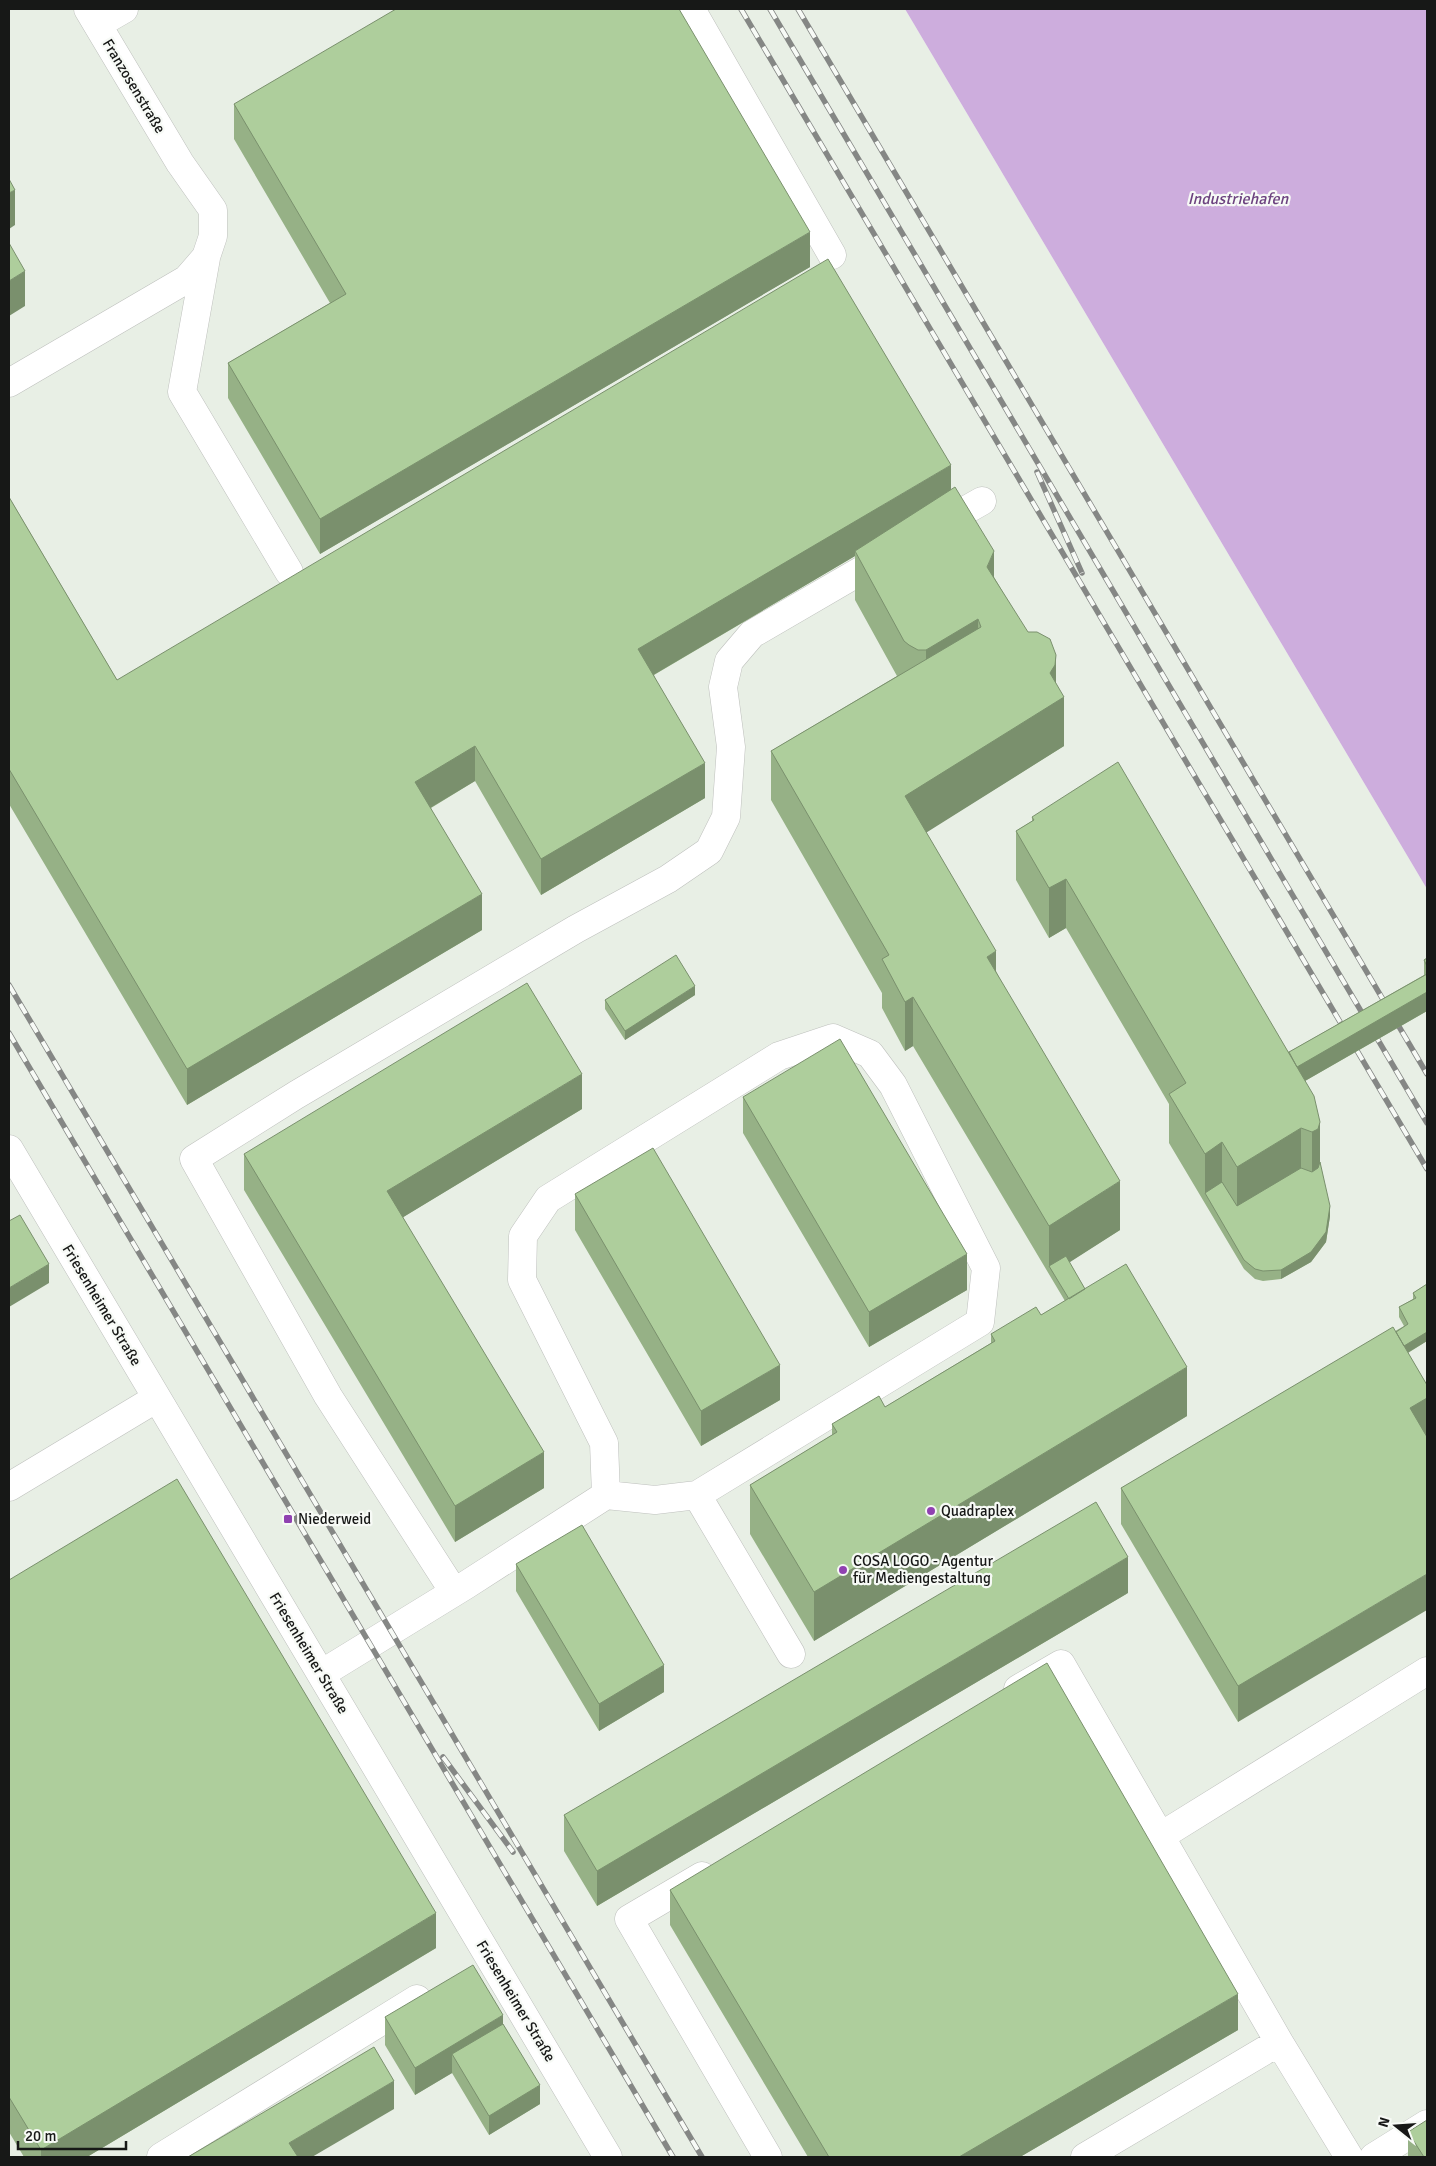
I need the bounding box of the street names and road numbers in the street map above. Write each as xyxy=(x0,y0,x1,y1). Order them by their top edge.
street label: Franzosenstraße xyxy=(99,36,169,136)
street label: Friesenheimer Straße xyxy=(59,1241,145,1369)
street label: Friesenheimer Straße xyxy=(266,1589,352,1717)
street label: Friesenheimer Straße xyxy=(473,1937,559,2065)

